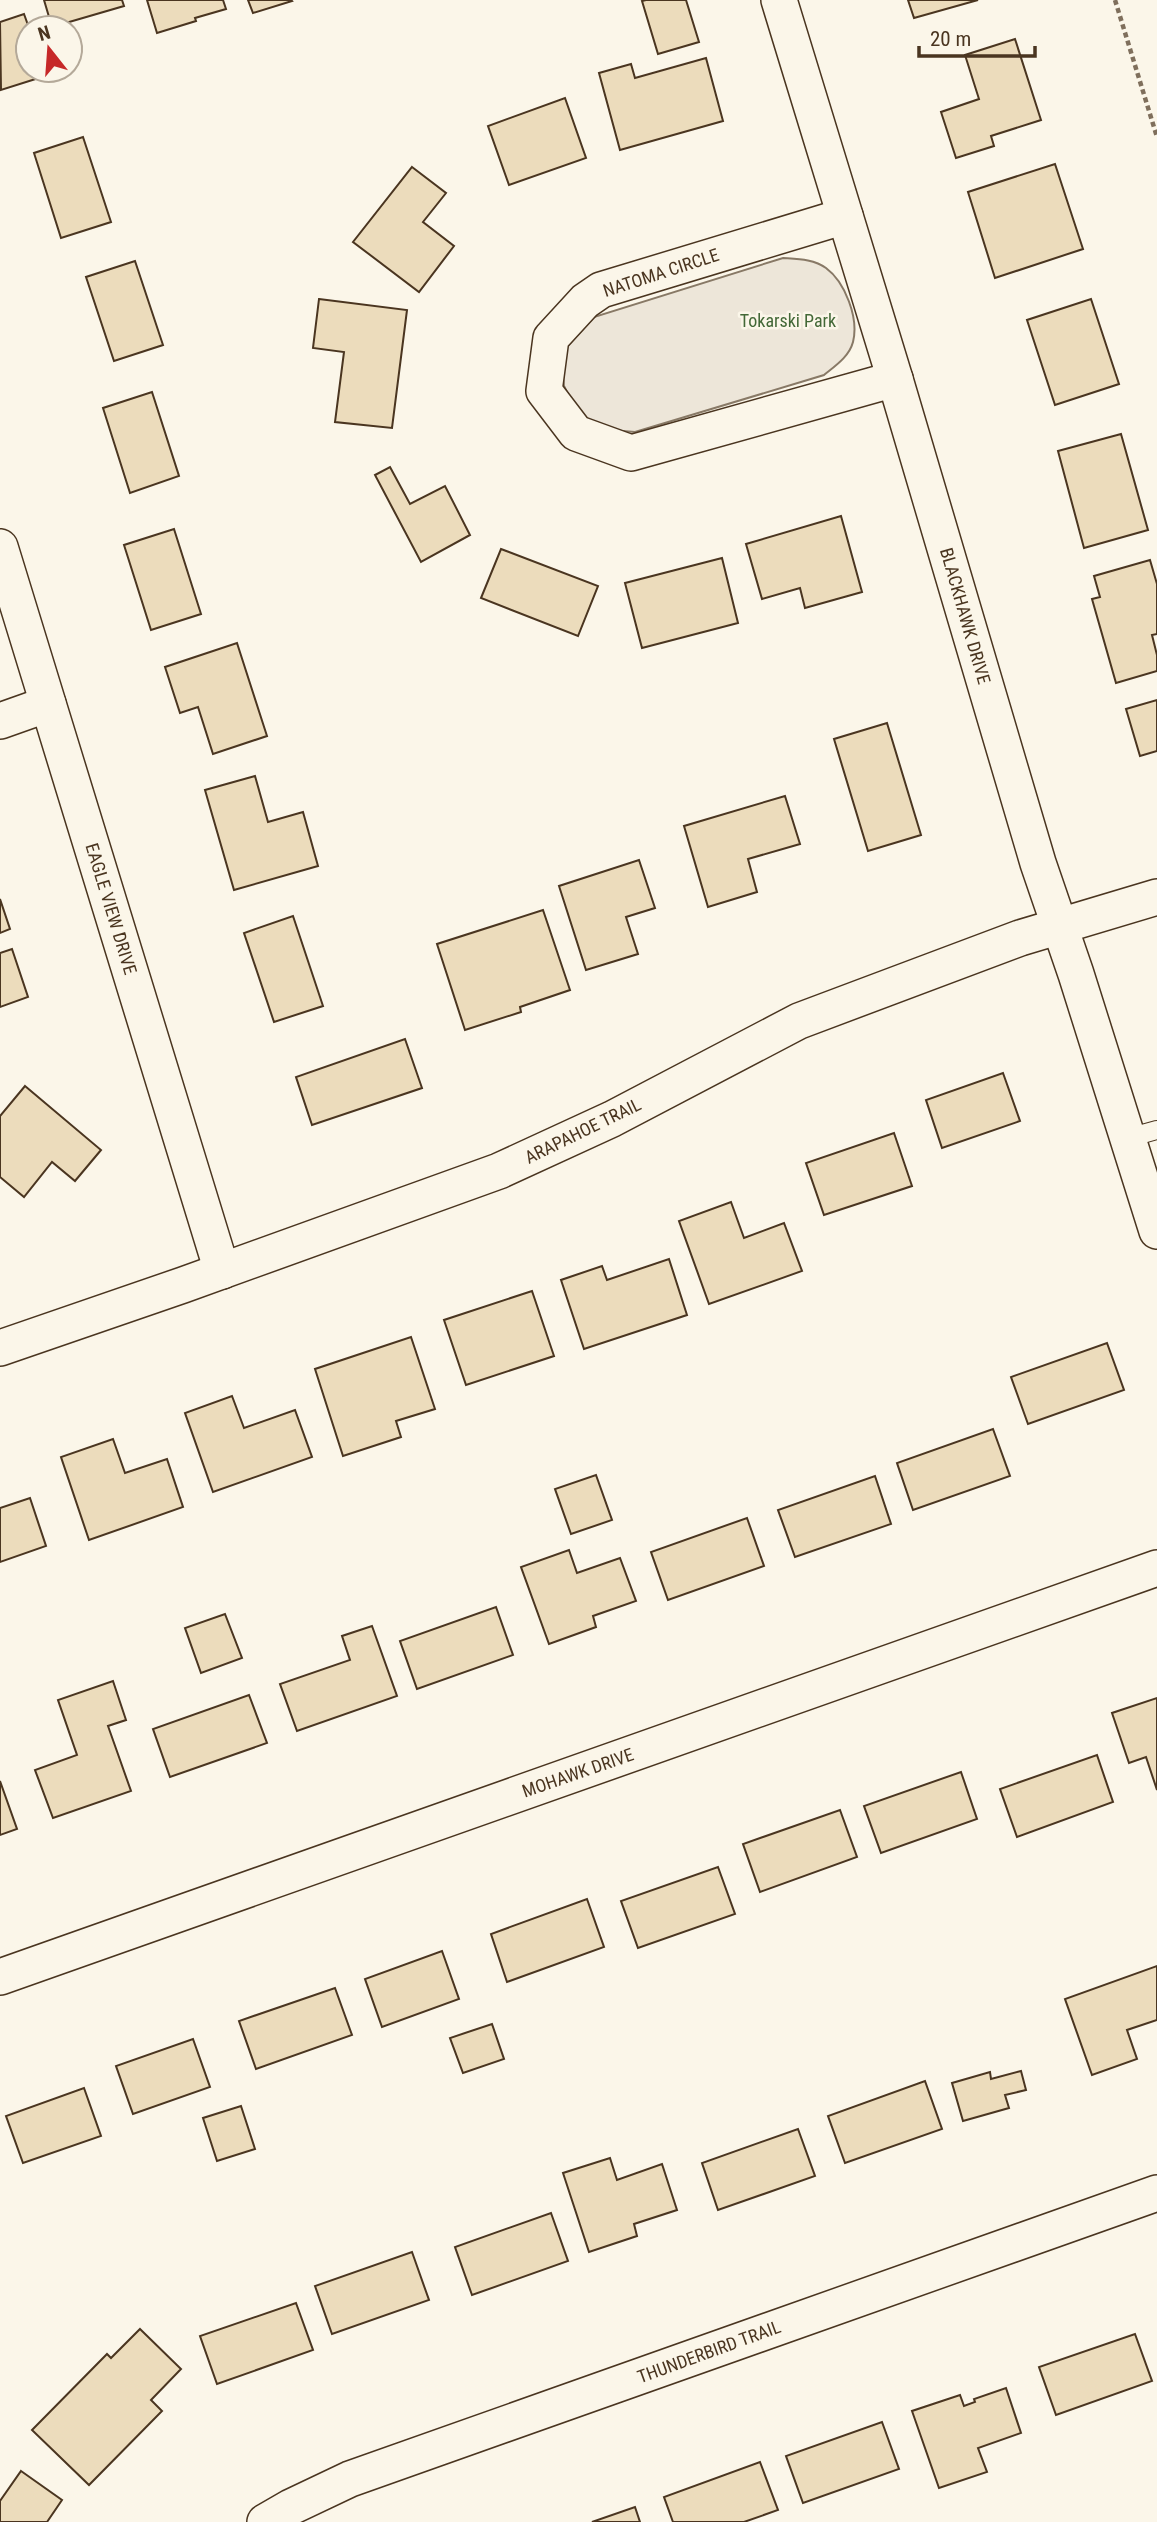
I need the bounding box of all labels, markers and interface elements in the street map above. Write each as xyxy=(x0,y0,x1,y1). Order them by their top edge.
north arrow xyxy=(14,14,84,84)
scale bar xyxy=(919,14,1034,58)
text: N xyxy=(35,21,53,46)
text: 20 m xyxy=(930,27,971,51)
street label: NATOMA CIRCLE xyxy=(600,244,722,301)
park label: Tokarski Park xyxy=(740,310,836,331)
street label: BLACKHAWK DRIVE xyxy=(936,545,995,687)
street label: EAGLE VIEW DRIVE xyxy=(82,841,141,977)
street label: ARAPAHOE TRAIL xyxy=(521,1093,645,1168)
street label: MOHAWK DRIVE xyxy=(519,1744,636,1801)
street label: THUNDERBIRD TRAIL xyxy=(634,2316,784,2387)

